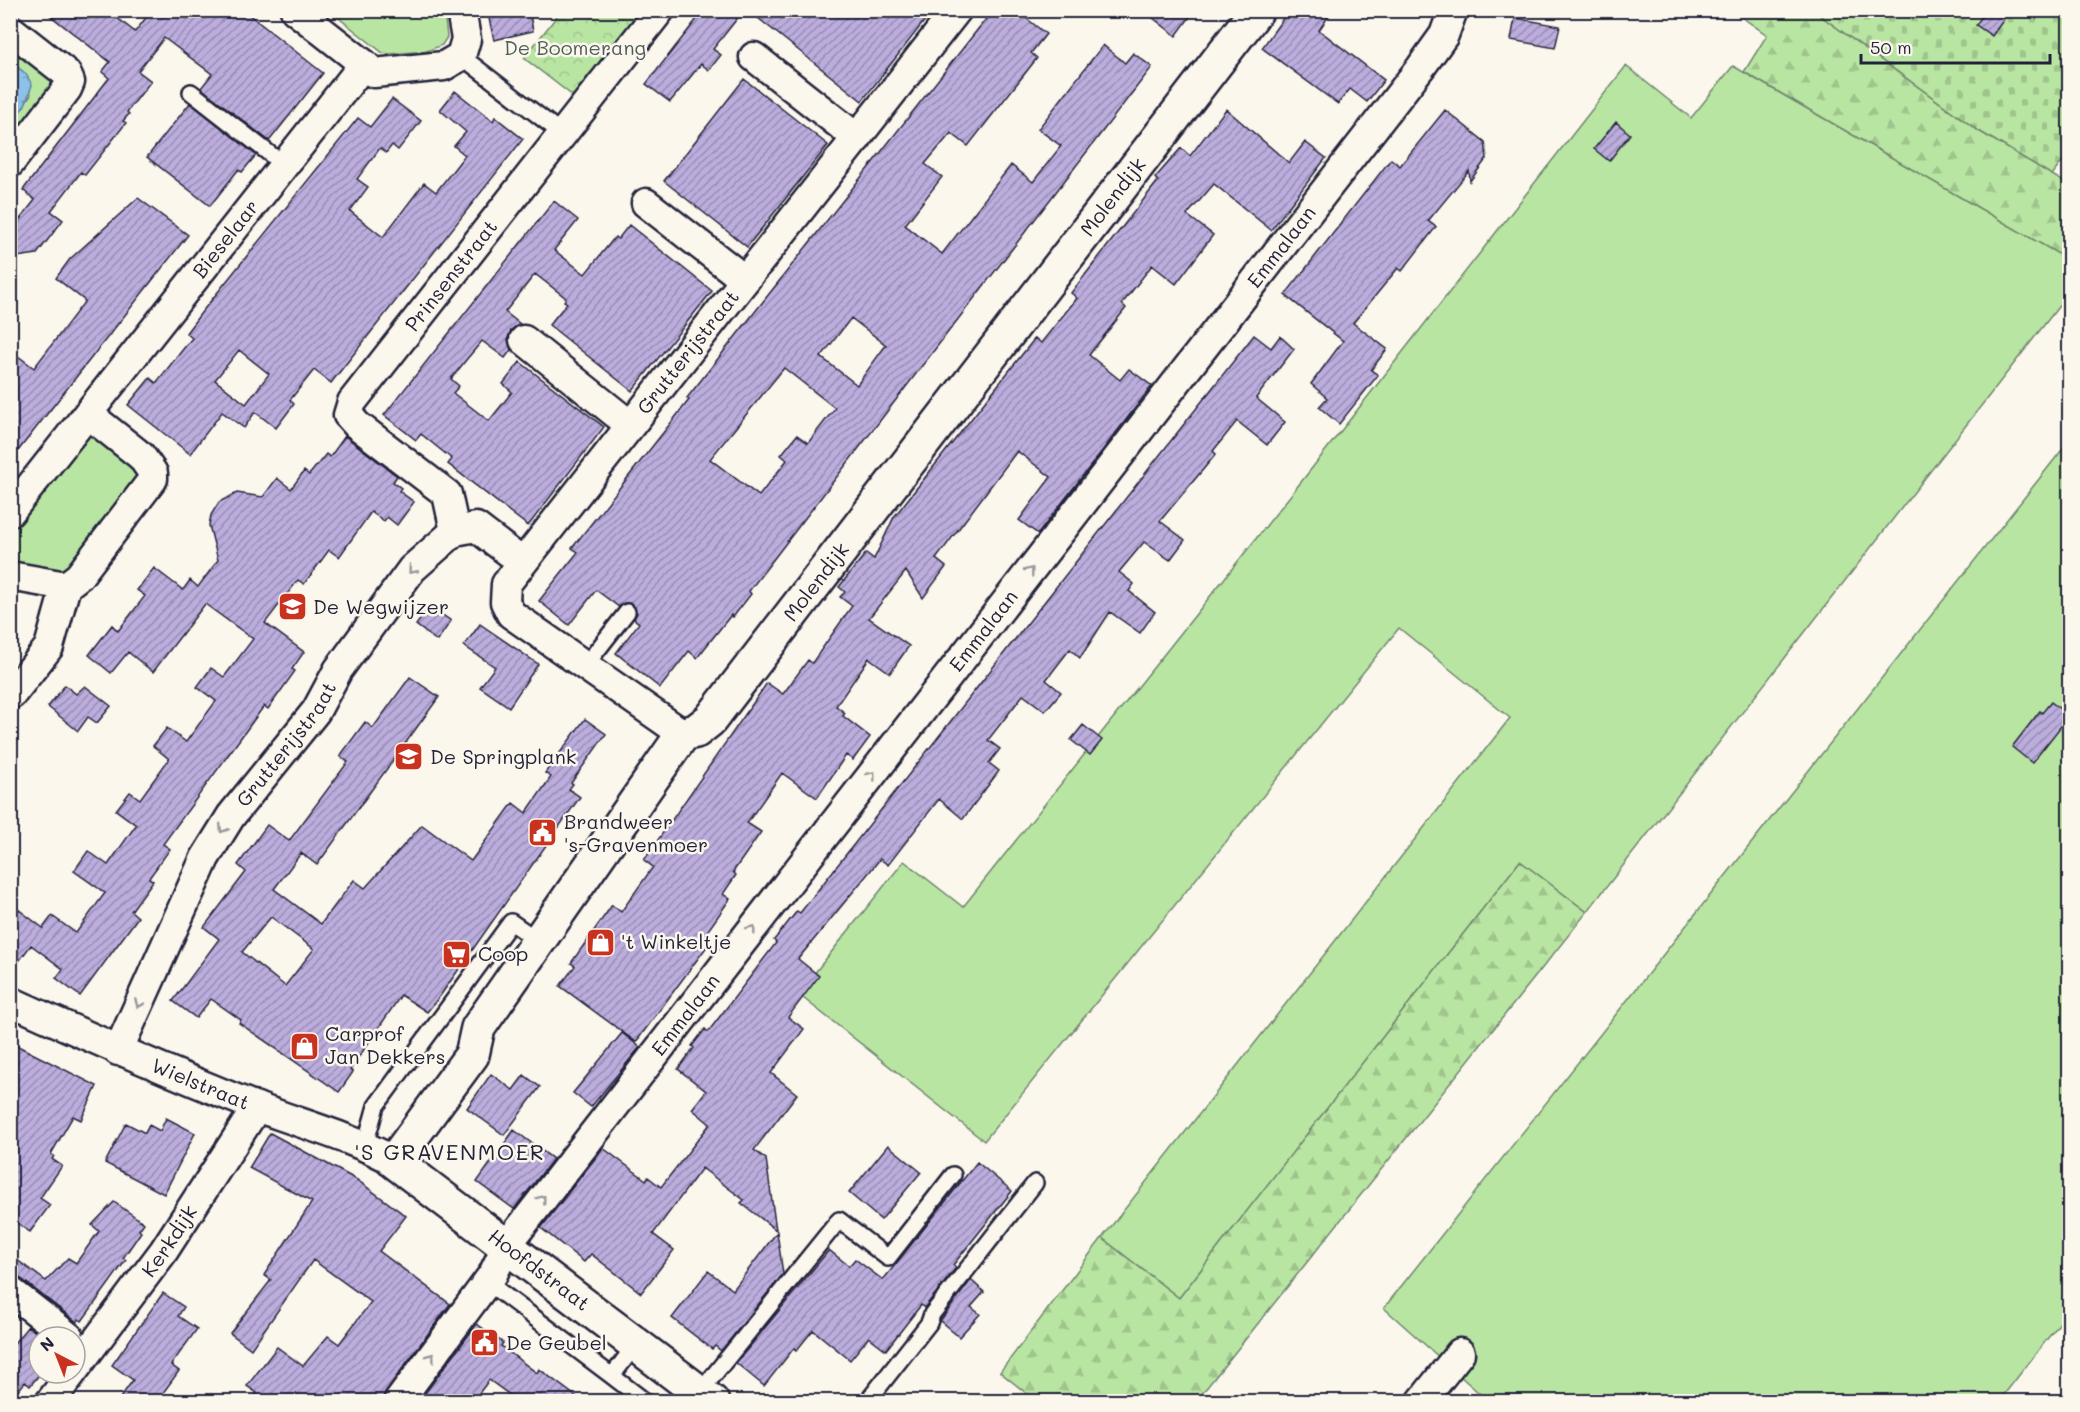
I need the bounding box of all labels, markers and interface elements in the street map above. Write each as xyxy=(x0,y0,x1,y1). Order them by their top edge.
scale bar xyxy=(1861,27,2050,65)
park label: De Boomerang xyxy=(504,34,646,60)
text: 50 m xyxy=(1870,35,1912,59)
street label: Molendijk xyxy=(1074,152,1151,241)
street label: Bieselaar xyxy=(186,194,264,283)
street label: Emmalaan xyxy=(1241,200,1321,292)
street label: Prinsenstraat xyxy=(399,214,502,336)
street label: Grutterijstraat xyxy=(630,284,744,419)
street label: Molendijk xyxy=(777,537,854,626)
one-way arrow xyxy=(408,563,419,574)
one-way arrow xyxy=(1022,567,1033,578)
street label: Emmalaan xyxy=(943,584,1023,676)
school or university icon: De Wegwijzer xyxy=(276,591,308,623)
place label: De Wegwijzer xyxy=(313,593,449,619)
street label: Grutterijstraat xyxy=(230,677,341,812)
school or university icon: De Springplank xyxy=(393,741,425,773)
place label: De Springplank xyxy=(430,743,576,769)
one-way arrow xyxy=(864,770,875,781)
place label: Brandweer 's-Gravenmoer xyxy=(564,808,708,857)
public building icon: Brandweer 's-Gravenmoer xyxy=(527,817,559,849)
one-way arrow xyxy=(219,823,231,833)
one-way arrow xyxy=(745,925,756,936)
shop icon: 't Winkeltje xyxy=(584,926,616,958)
place label: 't Winkeltje xyxy=(621,928,731,954)
supermarket icon: Coop xyxy=(441,938,473,970)
place label: Coop xyxy=(478,940,528,966)
street label: Emmalaan xyxy=(645,968,725,1060)
one-way arrow xyxy=(134,998,146,1009)
place label: Carprof Jan Dekkers xyxy=(325,1020,445,1069)
shop icon: Carprof Jan Dekkers xyxy=(288,1030,320,1062)
street label: Wielstraat xyxy=(148,1051,254,1115)
district label: 'S GRAVENMOER xyxy=(355,1137,545,1166)
one-way arrow xyxy=(535,1195,546,1206)
street label: Kerkdijk xyxy=(135,1200,202,1282)
street label: Hoofdstraat xyxy=(484,1222,596,1316)
north arrow xyxy=(27,1325,87,1385)
public building icon: De Geubel xyxy=(469,1327,501,1359)
place label: De Geubel xyxy=(506,1329,607,1355)
text: N xyxy=(35,1332,58,1355)
one-way arrow xyxy=(424,1353,435,1364)

